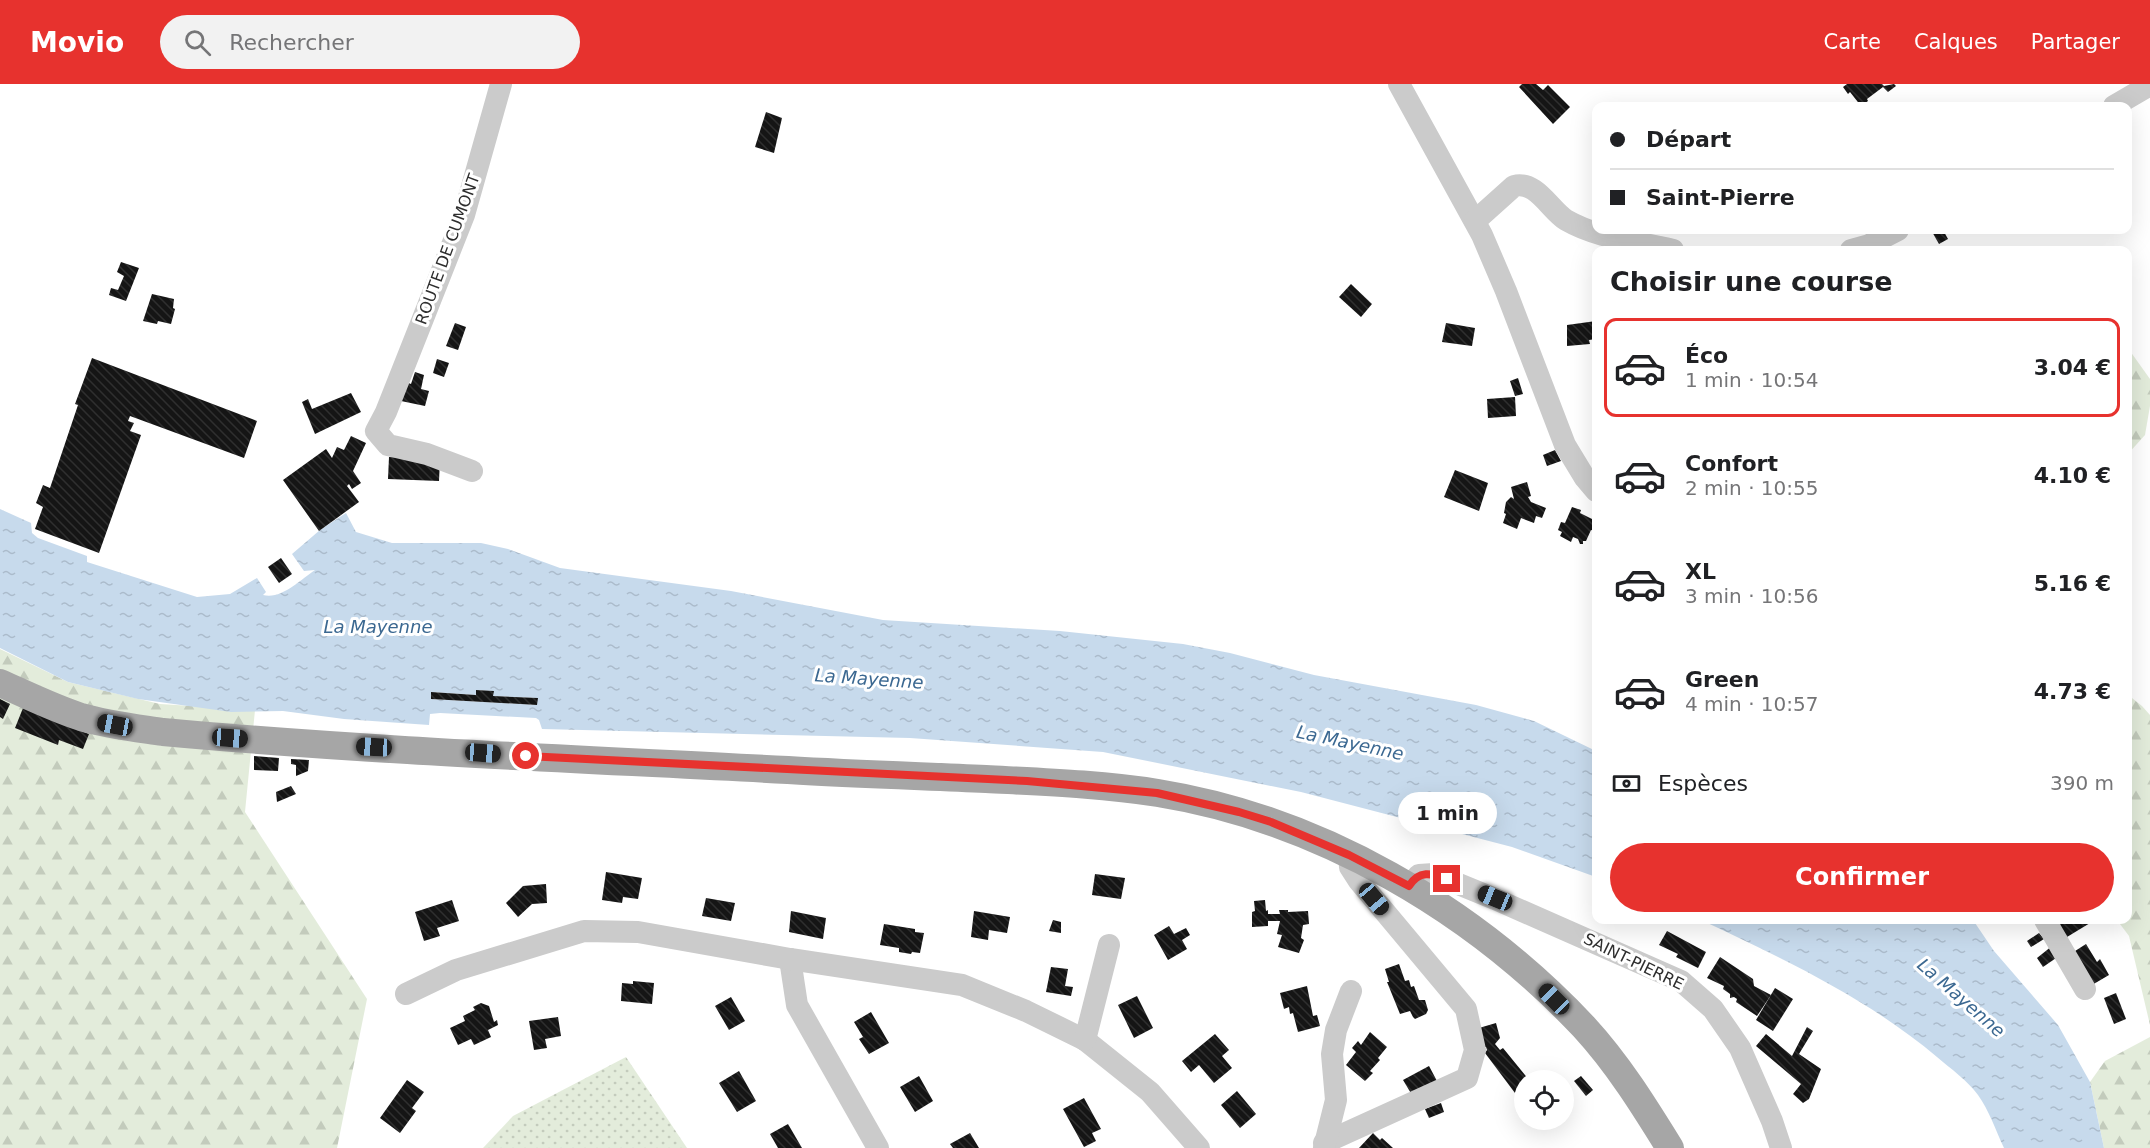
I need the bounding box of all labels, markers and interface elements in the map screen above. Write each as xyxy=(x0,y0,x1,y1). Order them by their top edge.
search box xyxy=(160,15,580,69)
text: Movio xyxy=(30,26,124,59)
icon: search xyxy=(181,26,214,59)
text: Rechercher xyxy=(229,30,354,55)
text: Carte xyxy=(1824,30,1881,54)
text: Calques xyxy=(1914,30,1998,54)
text: Partager xyxy=(2031,30,2120,54)
text: Départ xyxy=(1646,127,1731,152)
street label: ROUTE DE CUMONT xyxy=(411,171,484,327)
text: Saint-Pierre xyxy=(1646,185,1795,210)
text: Choisir une course xyxy=(1610,266,1893,297)
icon: car xyxy=(1613,341,1667,395)
text: Éco xyxy=(1685,343,1728,368)
text: 3.04 € xyxy=(2034,355,2111,380)
text: 1 min · 10:54 xyxy=(1685,368,1819,392)
icon: car xyxy=(1613,449,1667,503)
text: Confort xyxy=(1685,451,1778,476)
text: 4.10 € xyxy=(2034,463,2111,488)
text: 2 min · 10:55 xyxy=(1685,476,1819,500)
icon: car xyxy=(1613,557,1667,611)
text: XL xyxy=(1685,559,1716,584)
text: 5.16 € xyxy=(2034,571,2111,596)
text: 3 min · 10:56 xyxy=(1685,584,1819,608)
water label: La Mayenne xyxy=(324,616,432,637)
water label: La Mayenne xyxy=(814,664,924,693)
icon: car xyxy=(1613,665,1667,719)
text: Green xyxy=(1685,667,1759,692)
text: 4.73 € xyxy=(2034,679,2111,704)
text: 4 min · 10:57 xyxy=(1685,692,1819,716)
car xyxy=(96,713,134,737)
water label: La Mayenne xyxy=(1295,721,1406,764)
car xyxy=(211,728,249,748)
car xyxy=(356,737,392,757)
route start xyxy=(512,742,539,769)
car xyxy=(464,743,502,763)
icon: cash xyxy=(1610,767,1643,800)
text: Espèces xyxy=(1658,771,1748,796)
text: 390 m xyxy=(2050,771,2114,795)
callout: 1 min xyxy=(1398,792,1496,834)
text: 1 min xyxy=(1416,801,1479,825)
button: Confirmer xyxy=(1610,843,2114,912)
route end xyxy=(1433,865,1460,892)
car xyxy=(1356,879,1392,919)
car xyxy=(1475,883,1515,913)
street label: SAINT-PIERRE xyxy=(1581,929,1687,994)
water label: La Mayenne xyxy=(1913,954,2009,1041)
car xyxy=(1535,980,1573,1018)
map controls xyxy=(1514,1070,1574,1130)
button: locate xyxy=(1514,1070,1574,1130)

